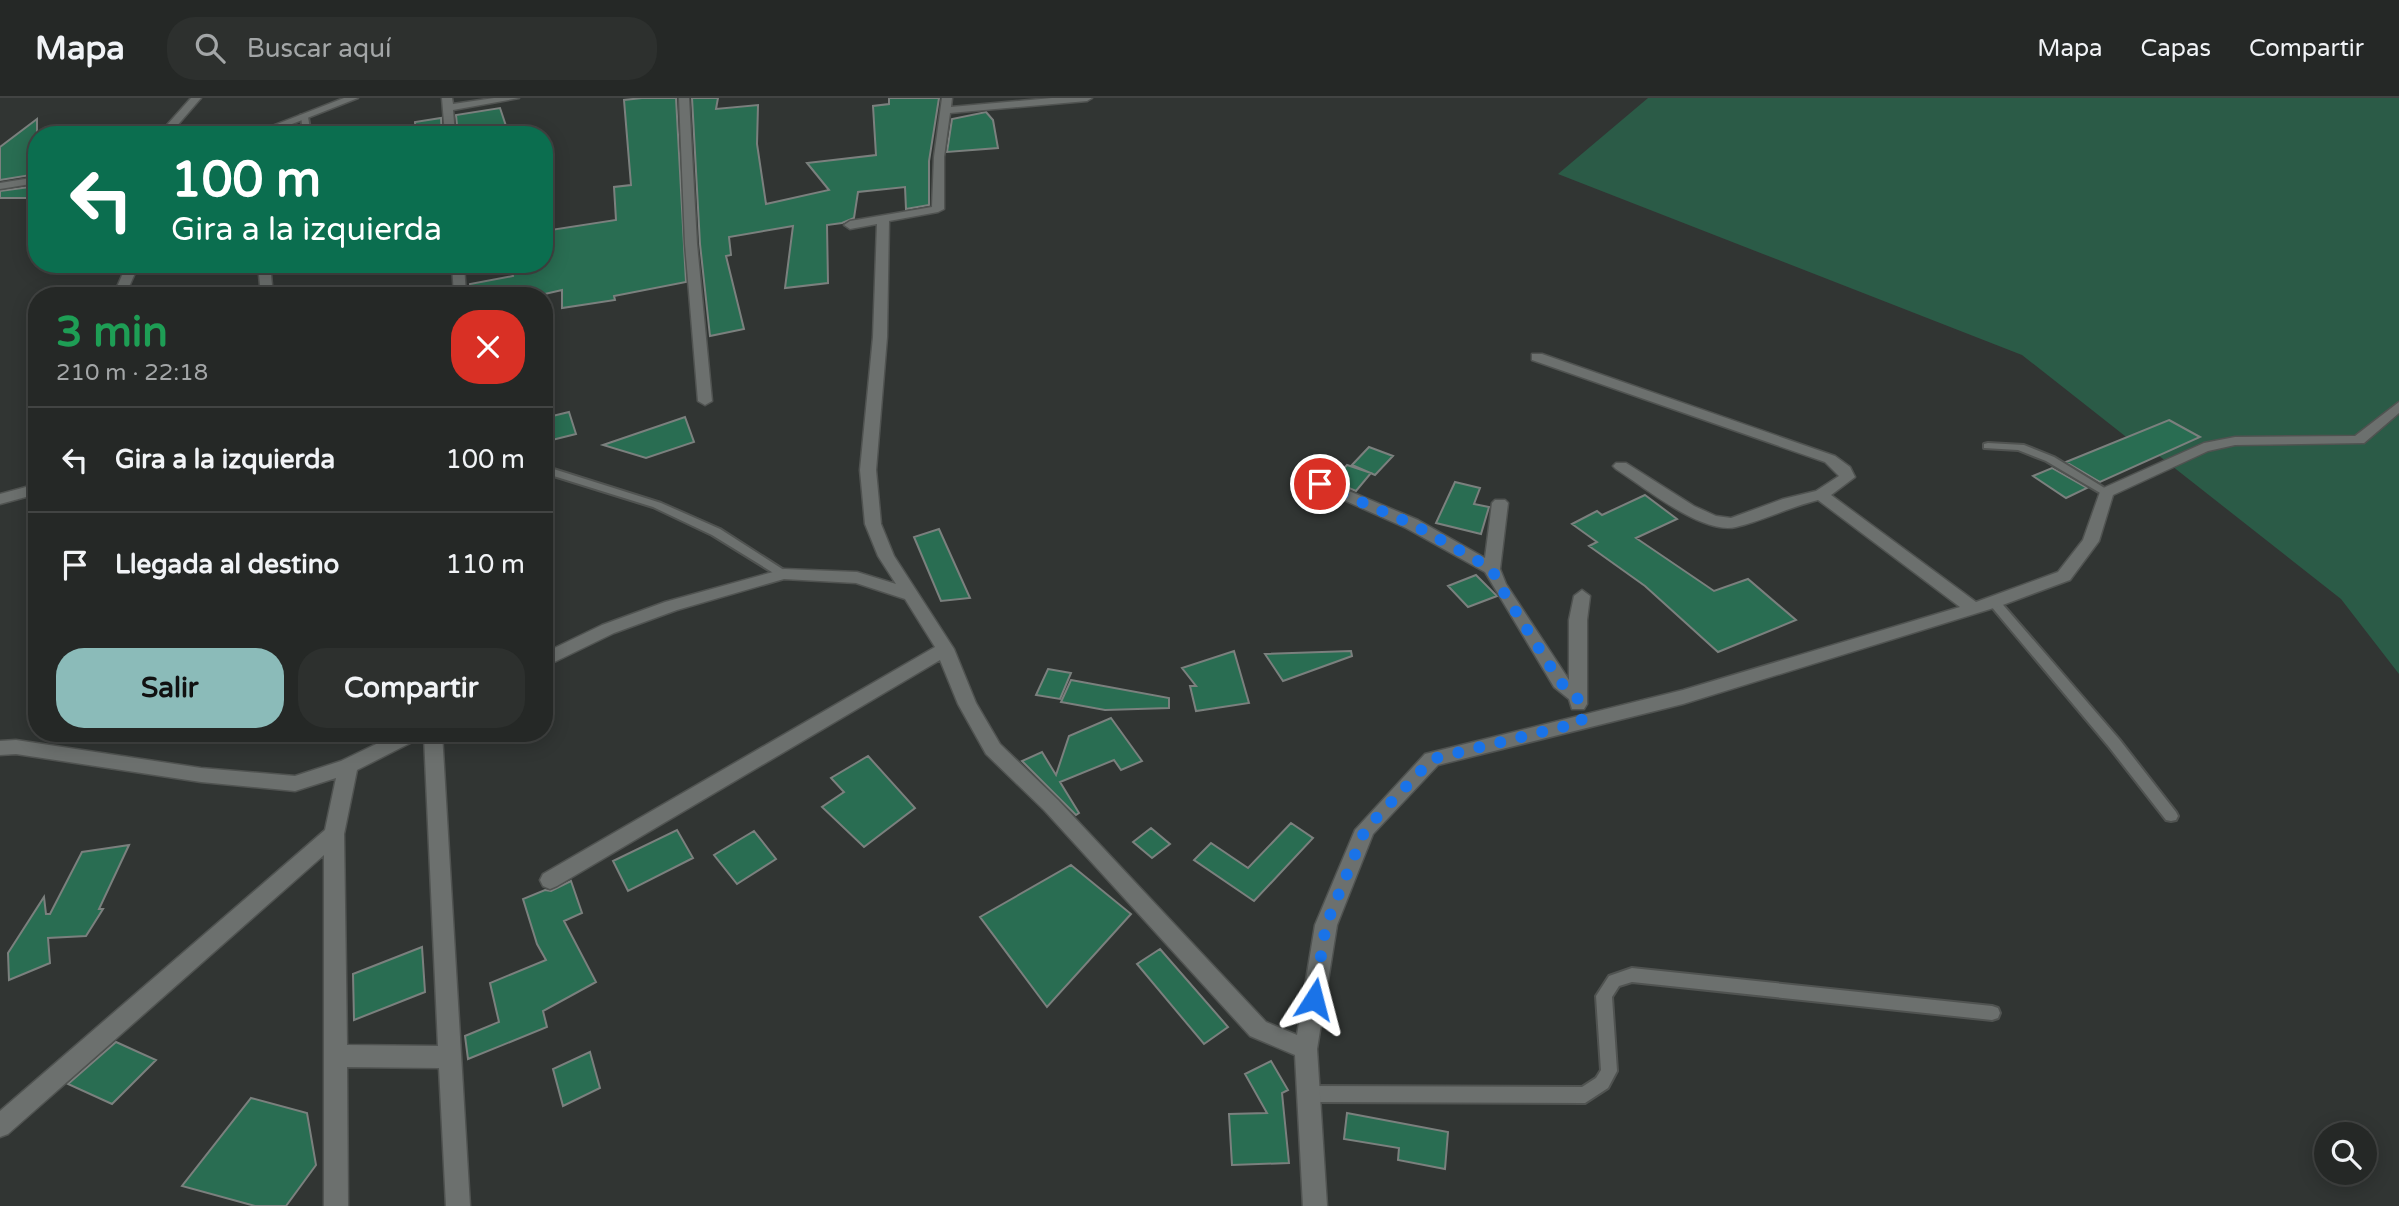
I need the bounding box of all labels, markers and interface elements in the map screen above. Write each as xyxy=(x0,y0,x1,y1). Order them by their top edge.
search box xyxy=(167,17,657,80)
text: Mapa xyxy=(35,29,125,68)
icon: search xyxy=(191,29,229,67)
text: Buscar aquí xyxy=(247,33,391,64)
text: Mapa xyxy=(2037,34,2103,63)
text: Capas xyxy=(2141,34,2211,63)
text: Compartir xyxy=(2249,34,2364,63)
text: 100 m xyxy=(171,151,321,210)
icon: left xyxy=(56,154,147,245)
text: Gira a la izquierda xyxy=(171,211,442,249)
text: 3 min xyxy=(56,307,168,358)
button: close xyxy=(451,310,525,384)
text: 210 m · 22:18 xyxy=(56,359,208,387)
icon: left xyxy=(56,441,94,479)
text: Gira a la izquierda xyxy=(115,444,335,475)
text: 100 m xyxy=(445,444,525,475)
pin xyxy=(1290,454,1350,514)
icon: arrive xyxy=(1301,465,1339,503)
icon: arrive xyxy=(56,546,94,584)
text: Llegada al destino xyxy=(115,549,339,580)
text: 110 m xyxy=(445,549,525,580)
button: Salir xyxy=(56,648,284,728)
button: Compartir xyxy=(298,648,525,728)
position arrow xyxy=(1277,962,1351,1036)
map controls xyxy=(2314,1122,2377,1185)
button: search xyxy=(2314,1122,2377,1185)

